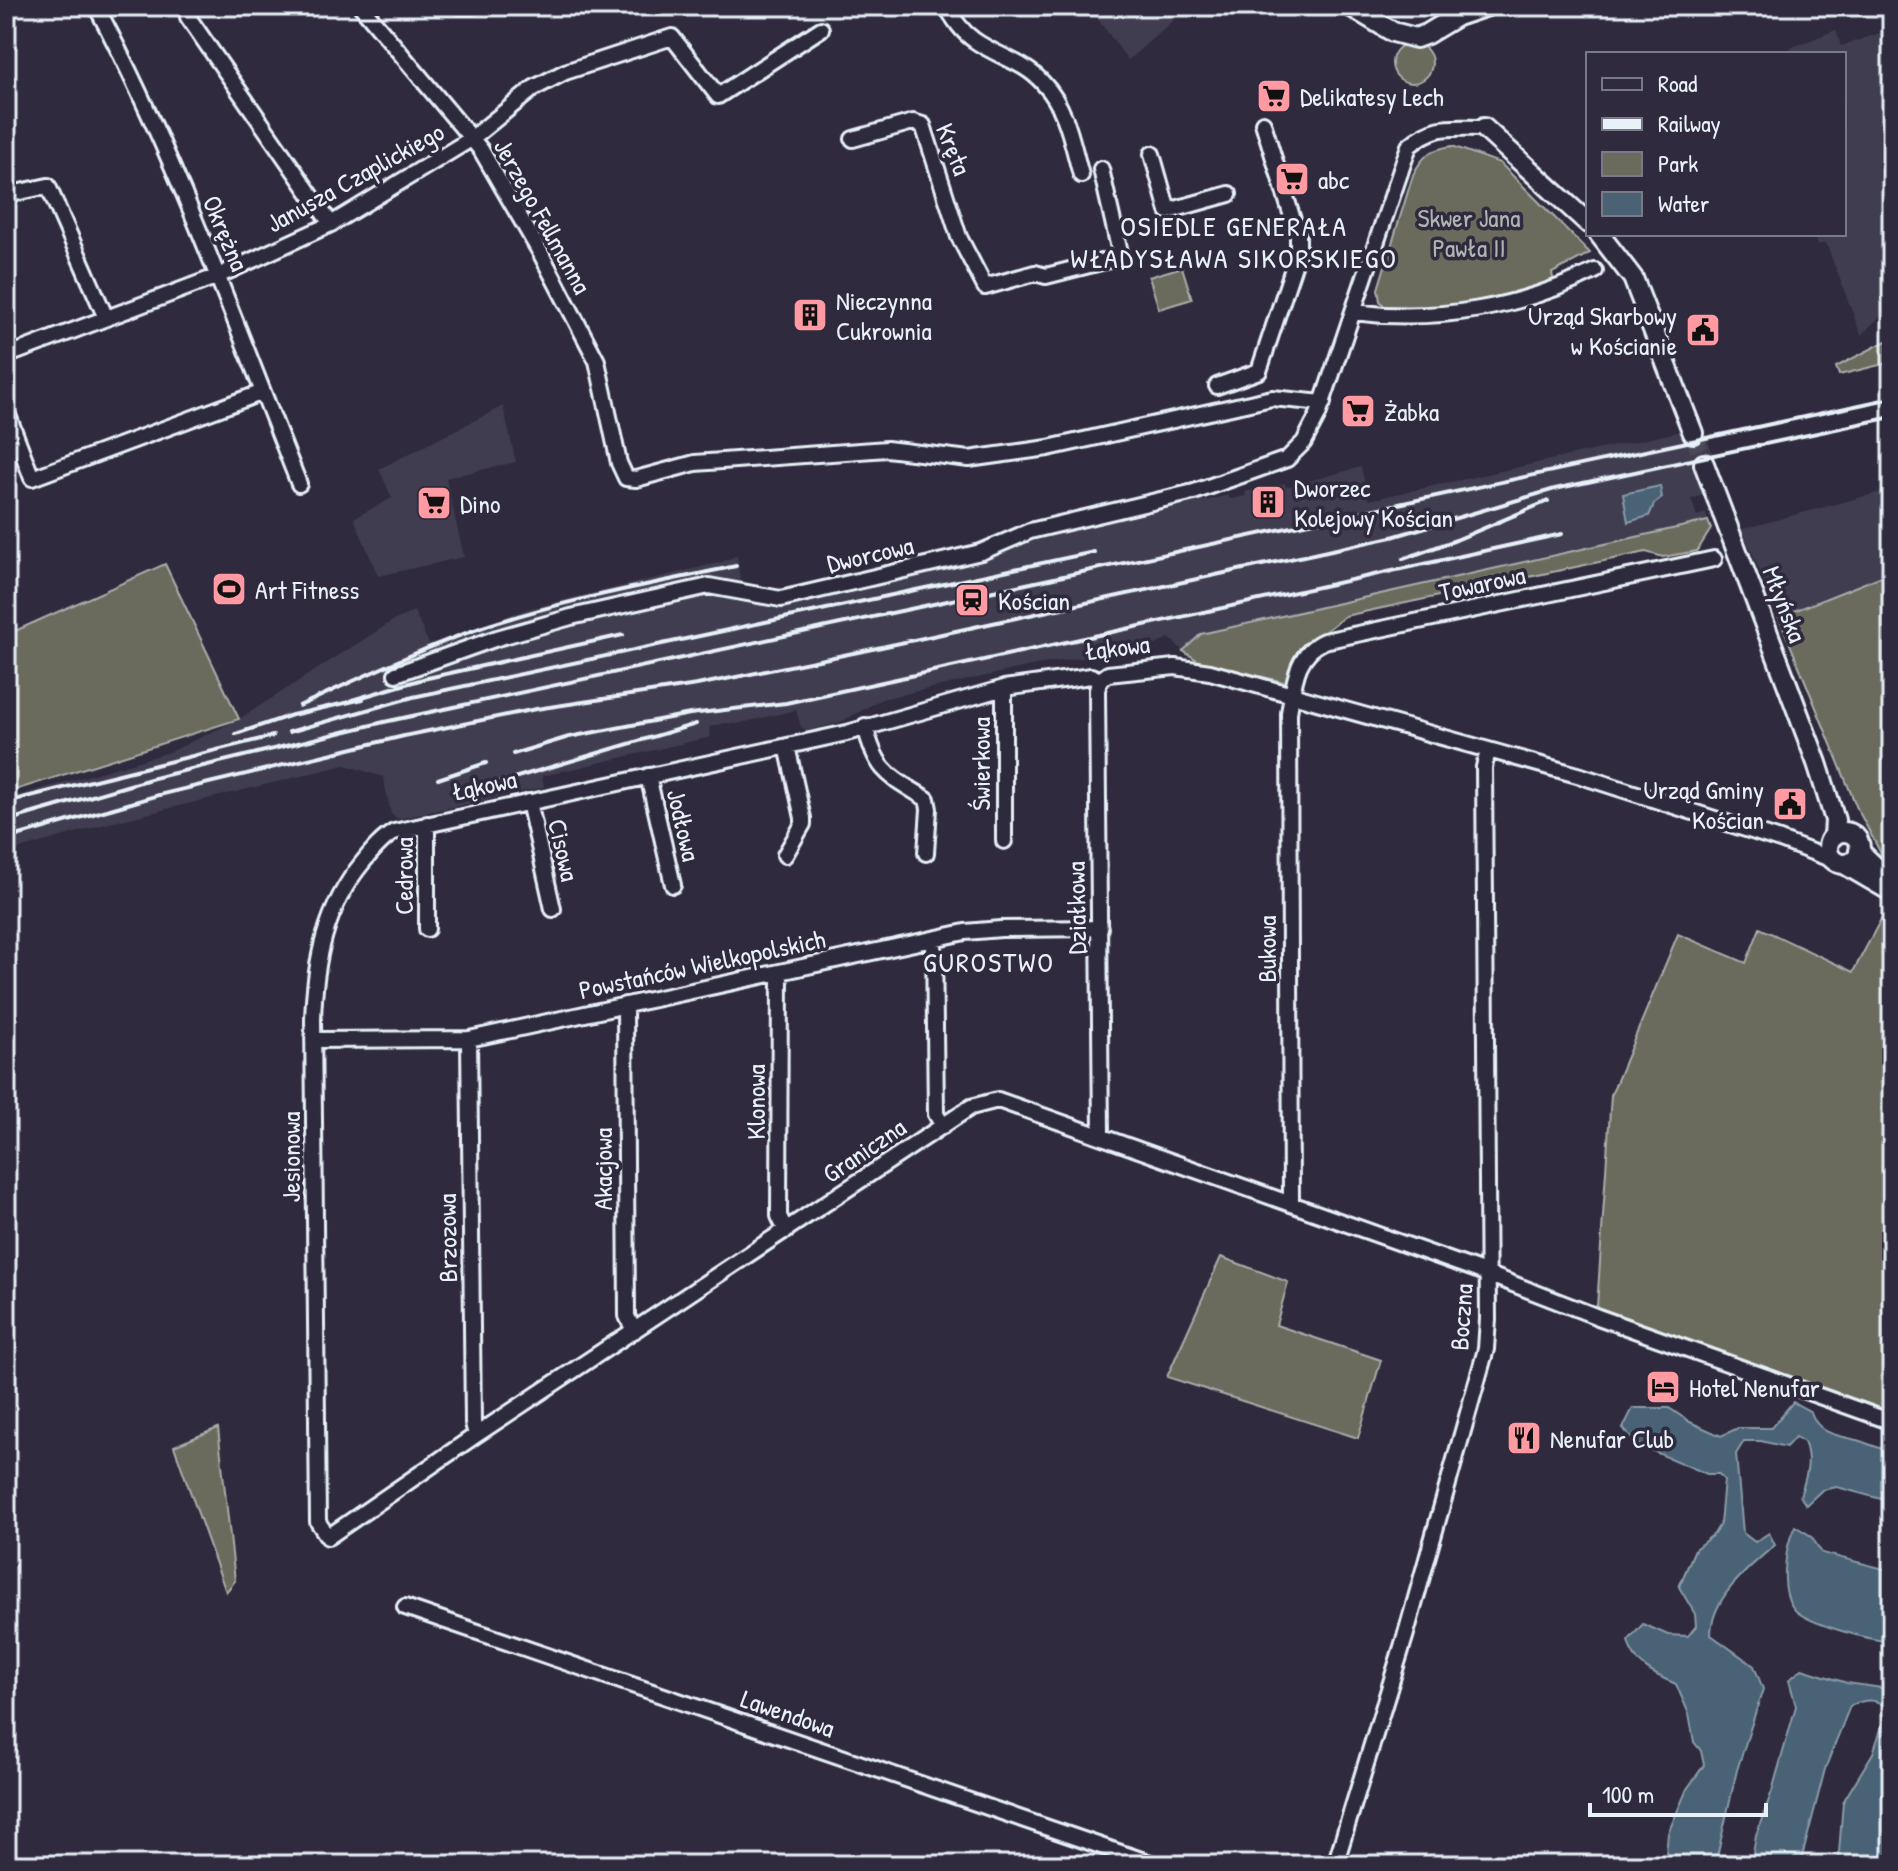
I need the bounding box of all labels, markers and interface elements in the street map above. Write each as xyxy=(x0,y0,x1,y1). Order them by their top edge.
legend xyxy=(1586,52,1846,236)
text: Road xyxy=(1658,67,1697,99)
supermarket icon: Delikatesy Lech xyxy=(1255,77,1293,115)
place label: Delikatesy Lech xyxy=(1300,79,1444,114)
text: Railway xyxy=(1658,107,1721,139)
street label: Janusza Czaplickiego xyxy=(260,114,450,240)
street label: Kręta xyxy=(928,118,980,180)
street label: Jerzego Fellmanna xyxy=(486,132,600,300)
text: Park xyxy=(1658,147,1698,179)
supermarket icon: abc xyxy=(1273,160,1311,198)
place label: abc xyxy=(1318,162,1349,197)
text: Water xyxy=(1658,187,1709,219)
street label: Okrężna xyxy=(195,190,257,276)
park label: Skwer Jana Pawła II xyxy=(1418,200,1520,265)
district label: OSIEDLE GENERAŁA WŁADYSŁAWA SIKORSKIEGO xyxy=(1070,207,1398,277)
place label: Nieczynna Cukrownia xyxy=(836,283,932,348)
building icon: Nieczynna Cukrownia xyxy=(791,296,829,334)
place label: Urząd Skarbowy w Kościanie xyxy=(1528,298,1677,363)
public building icon: Urząd Skarbowy w Kościanie xyxy=(1684,311,1722,349)
supermarket icon: Żabka xyxy=(1339,392,1377,430)
place label: Żabka xyxy=(1384,394,1439,429)
place label: Dworzec Kolejowy Kościan xyxy=(1294,470,1453,535)
building icon: Dworzec Kolejowy Kościan xyxy=(1249,483,1287,521)
supermarket icon: Dino xyxy=(415,484,453,522)
place label: Dino xyxy=(460,486,500,521)
street label: Dworcowa xyxy=(823,527,917,581)
street label: Towarowa xyxy=(1436,557,1528,609)
street label: Młyńska xyxy=(1754,561,1816,647)
sports icon: Art Fitness xyxy=(210,570,248,608)
place label: Art Fitness xyxy=(255,572,359,607)
station icon: Kościan xyxy=(953,581,991,619)
place label: Kościan xyxy=(998,583,1070,618)
street label: Łąkowa xyxy=(1082,626,1152,668)
street label: Świerkowa xyxy=(963,717,998,811)
street label: Łąkowa xyxy=(448,761,520,809)
place label: Urząd Gminy Kościan xyxy=(1644,772,1764,837)
public building icon: Urząd Gminy Kościan xyxy=(1771,785,1809,823)
street label: Jodłowa xyxy=(659,786,709,864)
street label: Cisowa xyxy=(540,815,588,885)
street label: Cedrowa xyxy=(386,837,421,915)
street label: Działkowa xyxy=(1058,861,1094,955)
street label: Bukowa xyxy=(1249,915,1284,983)
street label: Powstańców Wielkopolskich xyxy=(576,921,828,1007)
district label: GUROSTWO xyxy=(923,943,1055,981)
street label: Klonowa xyxy=(738,1064,773,1140)
street label: Graniczna xyxy=(815,1109,913,1191)
street label: Jesionowa xyxy=(273,1112,308,1202)
street label: Akacjowa xyxy=(585,1128,620,1210)
street label: Brzozowa xyxy=(429,1193,465,1283)
street label: Boczna xyxy=(1441,1282,1481,1352)
hotel icon: Hotel Nenufar xyxy=(1644,1368,1682,1406)
place label: Hotel Nenufar xyxy=(1689,1370,1820,1405)
restaurant icon: Nenufar Club xyxy=(1505,1419,1543,1457)
place label: Nenufar Club xyxy=(1550,1421,1674,1456)
street label: Lawendowa xyxy=(737,1681,839,1745)
scale bar xyxy=(1590,1767,1766,1817)
text: 100 m xyxy=(1602,1778,1654,1810)

